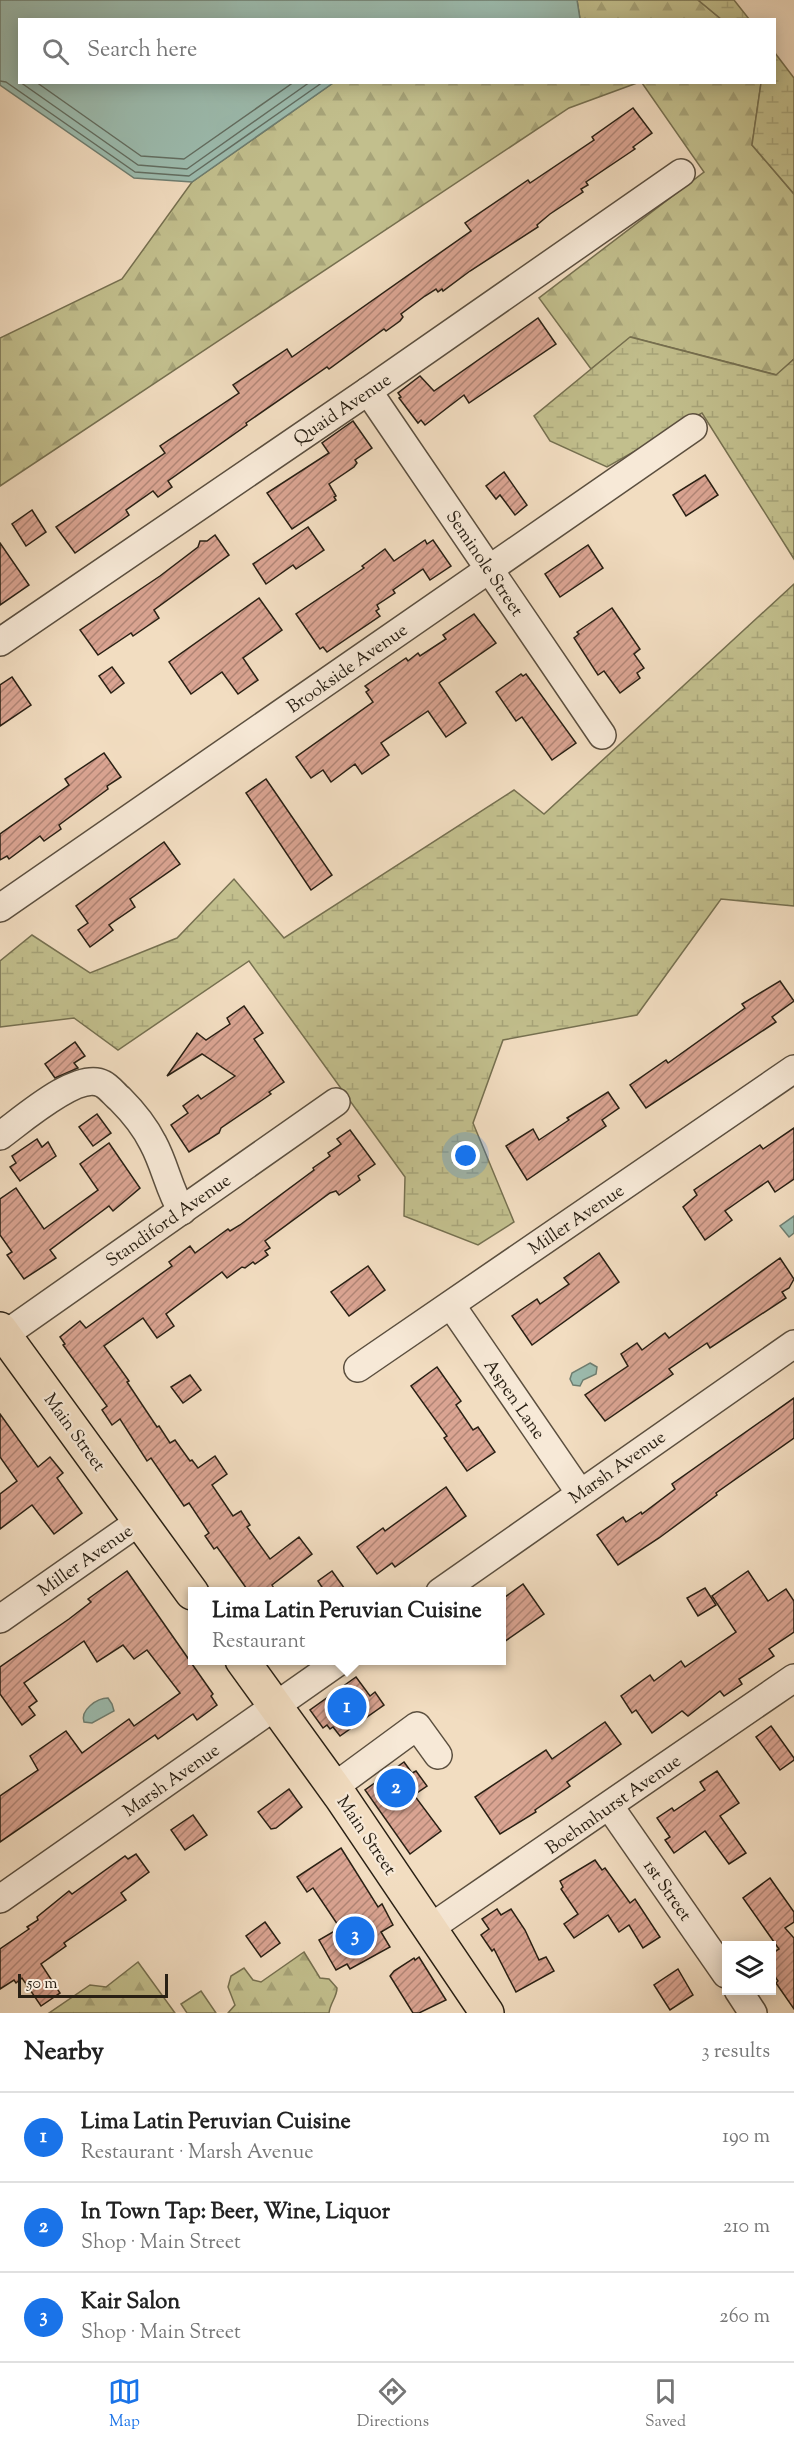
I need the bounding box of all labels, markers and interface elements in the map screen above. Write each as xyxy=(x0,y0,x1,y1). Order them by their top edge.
search box xyxy=(18,18,776,84)
icon: search xyxy=(39,35,72,68)
text: Search here xyxy=(87,35,197,67)
street label: Quaid Avenue xyxy=(289,368,397,453)
street label: Seminole Street xyxy=(438,506,528,622)
street label: Brookside Avenue xyxy=(283,618,414,721)
your location xyxy=(451,1141,480,1170)
street label: Standiford Avenue xyxy=(101,1169,237,1275)
street label: Miller Avenue xyxy=(524,1179,630,1262)
street label: Aspen Lane xyxy=(476,1355,551,1446)
street label: Main Street xyxy=(36,1389,111,1478)
street label: Marsh Avenue xyxy=(564,1426,672,1512)
street label: Miller Avenue xyxy=(33,1519,139,1604)
popup xyxy=(188,1587,506,1665)
text: Lima Latin Peruvian Cuisine xyxy=(212,1596,482,1628)
text: Restaurant xyxy=(212,1628,306,1657)
pin: 1 xyxy=(328,1684,366,1730)
street label: Marsh Avenue xyxy=(118,1739,226,1825)
street label: Boehmhurst Avenue xyxy=(541,1749,687,1862)
pin: 2 xyxy=(376,1766,416,1810)
street label: Main Street xyxy=(329,1791,402,1881)
street label: 1st Street xyxy=(636,1855,697,1927)
pin: 3 xyxy=(336,1914,374,1958)
map controls xyxy=(722,1941,776,1995)
button: layers xyxy=(722,1941,776,1995)
scale bar xyxy=(18,1971,168,1998)
text: 50 m xyxy=(27,1973,58,1996)
text: Nearby xyxy=(24,2034,104,2071)
text: 3 results xyxy=(701,2038,770,2067)
text: Lima Latin Peruvian Cuisine xyxy=(81,2107,351,2139)
text: 1 xyxy=(40,2123,47,2152)
text: 190 m xyxy=(722,2123,770,2152)
text: Restaurant · Marsh Avenue xyxy=(81,2139,314,2168)
text: In Town Tap: Beer, Wine, Liquor xyxy=(81,2197,390,2229)
text: 2 xyxy=(39,2213,48,2242)
text: 210 m xyxy=(723,2213,770,2242)
text: Shop · Main Street xyxy=(81,2229,241,2258)
text: Kair Salon xyxy=(81,2287,180,2319)
text: 3 xyxy=(39,2303,48,2332)
text: 260 m xyxy=(719,2303,770,2332)
text: Shop · Main Street xyxy=(81,2319,241,2348)
tab: Map xyxy=(108,2375,141,2434)
tab: Directions xyxy=(357,2375,429,2434)
tab: Saved xyxy=(645,2375,686,2434)

